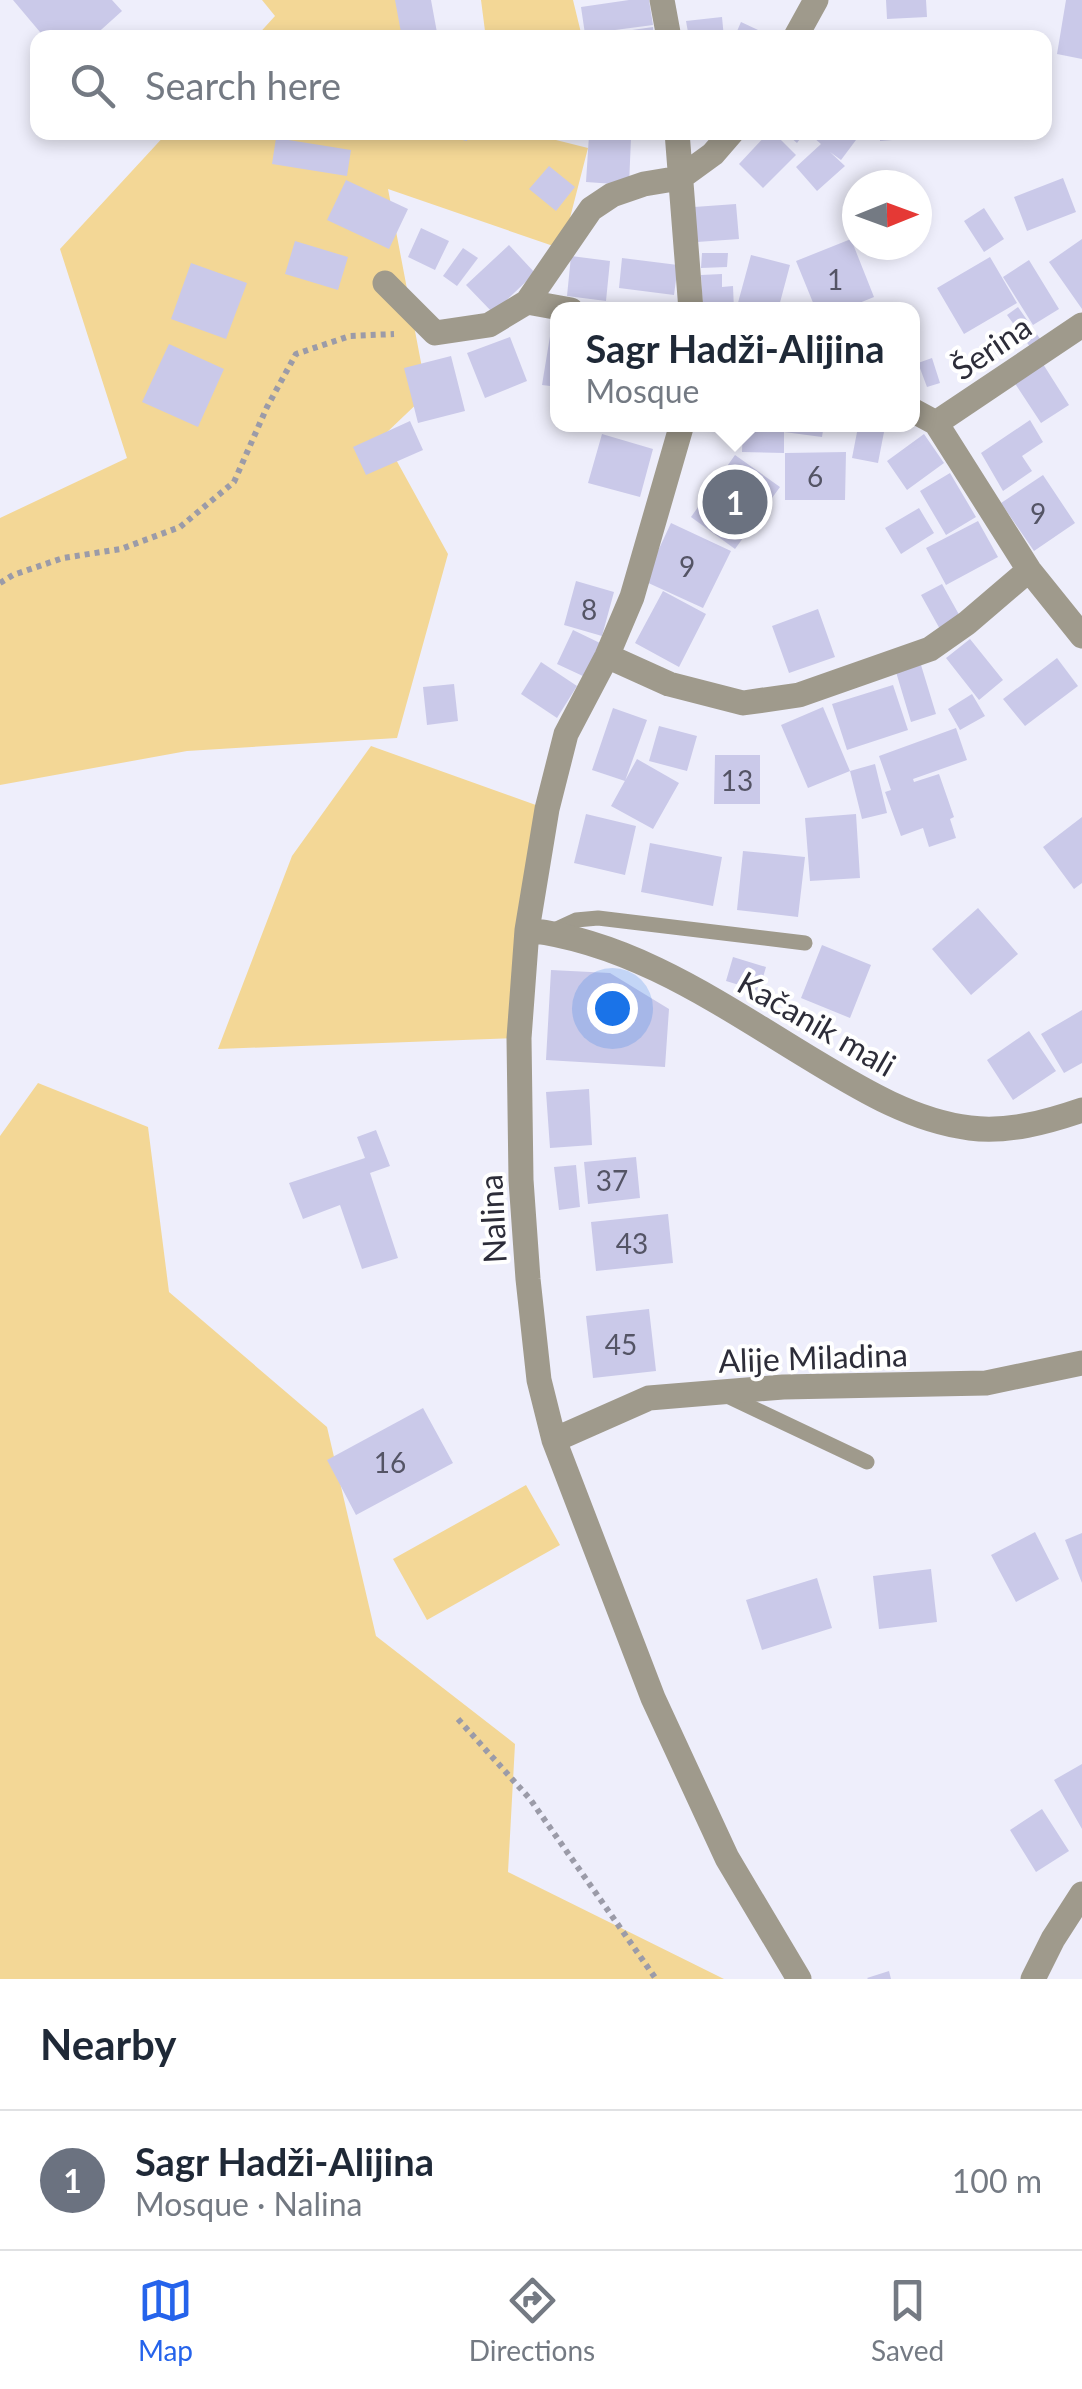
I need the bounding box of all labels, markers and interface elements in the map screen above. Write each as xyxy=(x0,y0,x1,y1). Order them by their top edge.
search box xyxy=(30,30,1052,140)
icon: search xyxy=(65,58,120,113)
text: Search here xyxy=(145,62,341,108)
north arrow xyxy=(842,170,932,260)
house number: 1 xyxy=(827,262,843,296)
popup xyxy=(550,302,920,432)
street label: Šerina xyxy=(944,306,1038,388)
text: Sagr Hadži-Alijina xyxy=(586,325,884,371)
text: Mosque xyxy=(586,371,699,410)
house number: 6 xyxy=(807,459,823,493)
pin: 1 xyxy=(702,464,768,540)
house number: 9 xyxy=(1030,496,1046,530)
house number: 9 xyxy=(679,549,695,583)
house number: 8 xyxy=(581,592,597,626)
house number: 13 xyxy=(721,763,753,797)
street label: Kačanik mali xyxy=(731,962,903,1084)
your location xyxy=(587,983,638,1034)
house number: 37 xyxy=(596,1163,628,1197)
street label: Nalina xyxy=(470,1174,514,1264)
house number: 43 xyxy=(616,1226,648,1260)
house number: 45 xyxy=(605,1327,637,1361)
street label: Alije Miladina xyxy=(718,1334,908,1380)
house number: 16 xyxy=(374,1445,406,1479)
text: Nearby xyxy=(40,2019,177,2069)
text: Sagr Hadži-Alijina xyxy=(135,2138,434,2184)
text: 1 xyxy=(63,2161,82,2200)
text: 100 m xyxy=(952,2161,1042,2200)
text: Mosque · Nalina xyxy=(135,2184,362,2223)
tab: Map xyxy=(138,2273,193,2367)
tab: Directions xyxy=(469,2273,595,2367)
tab: Saved xyxy=(871,2273,944,2367)

